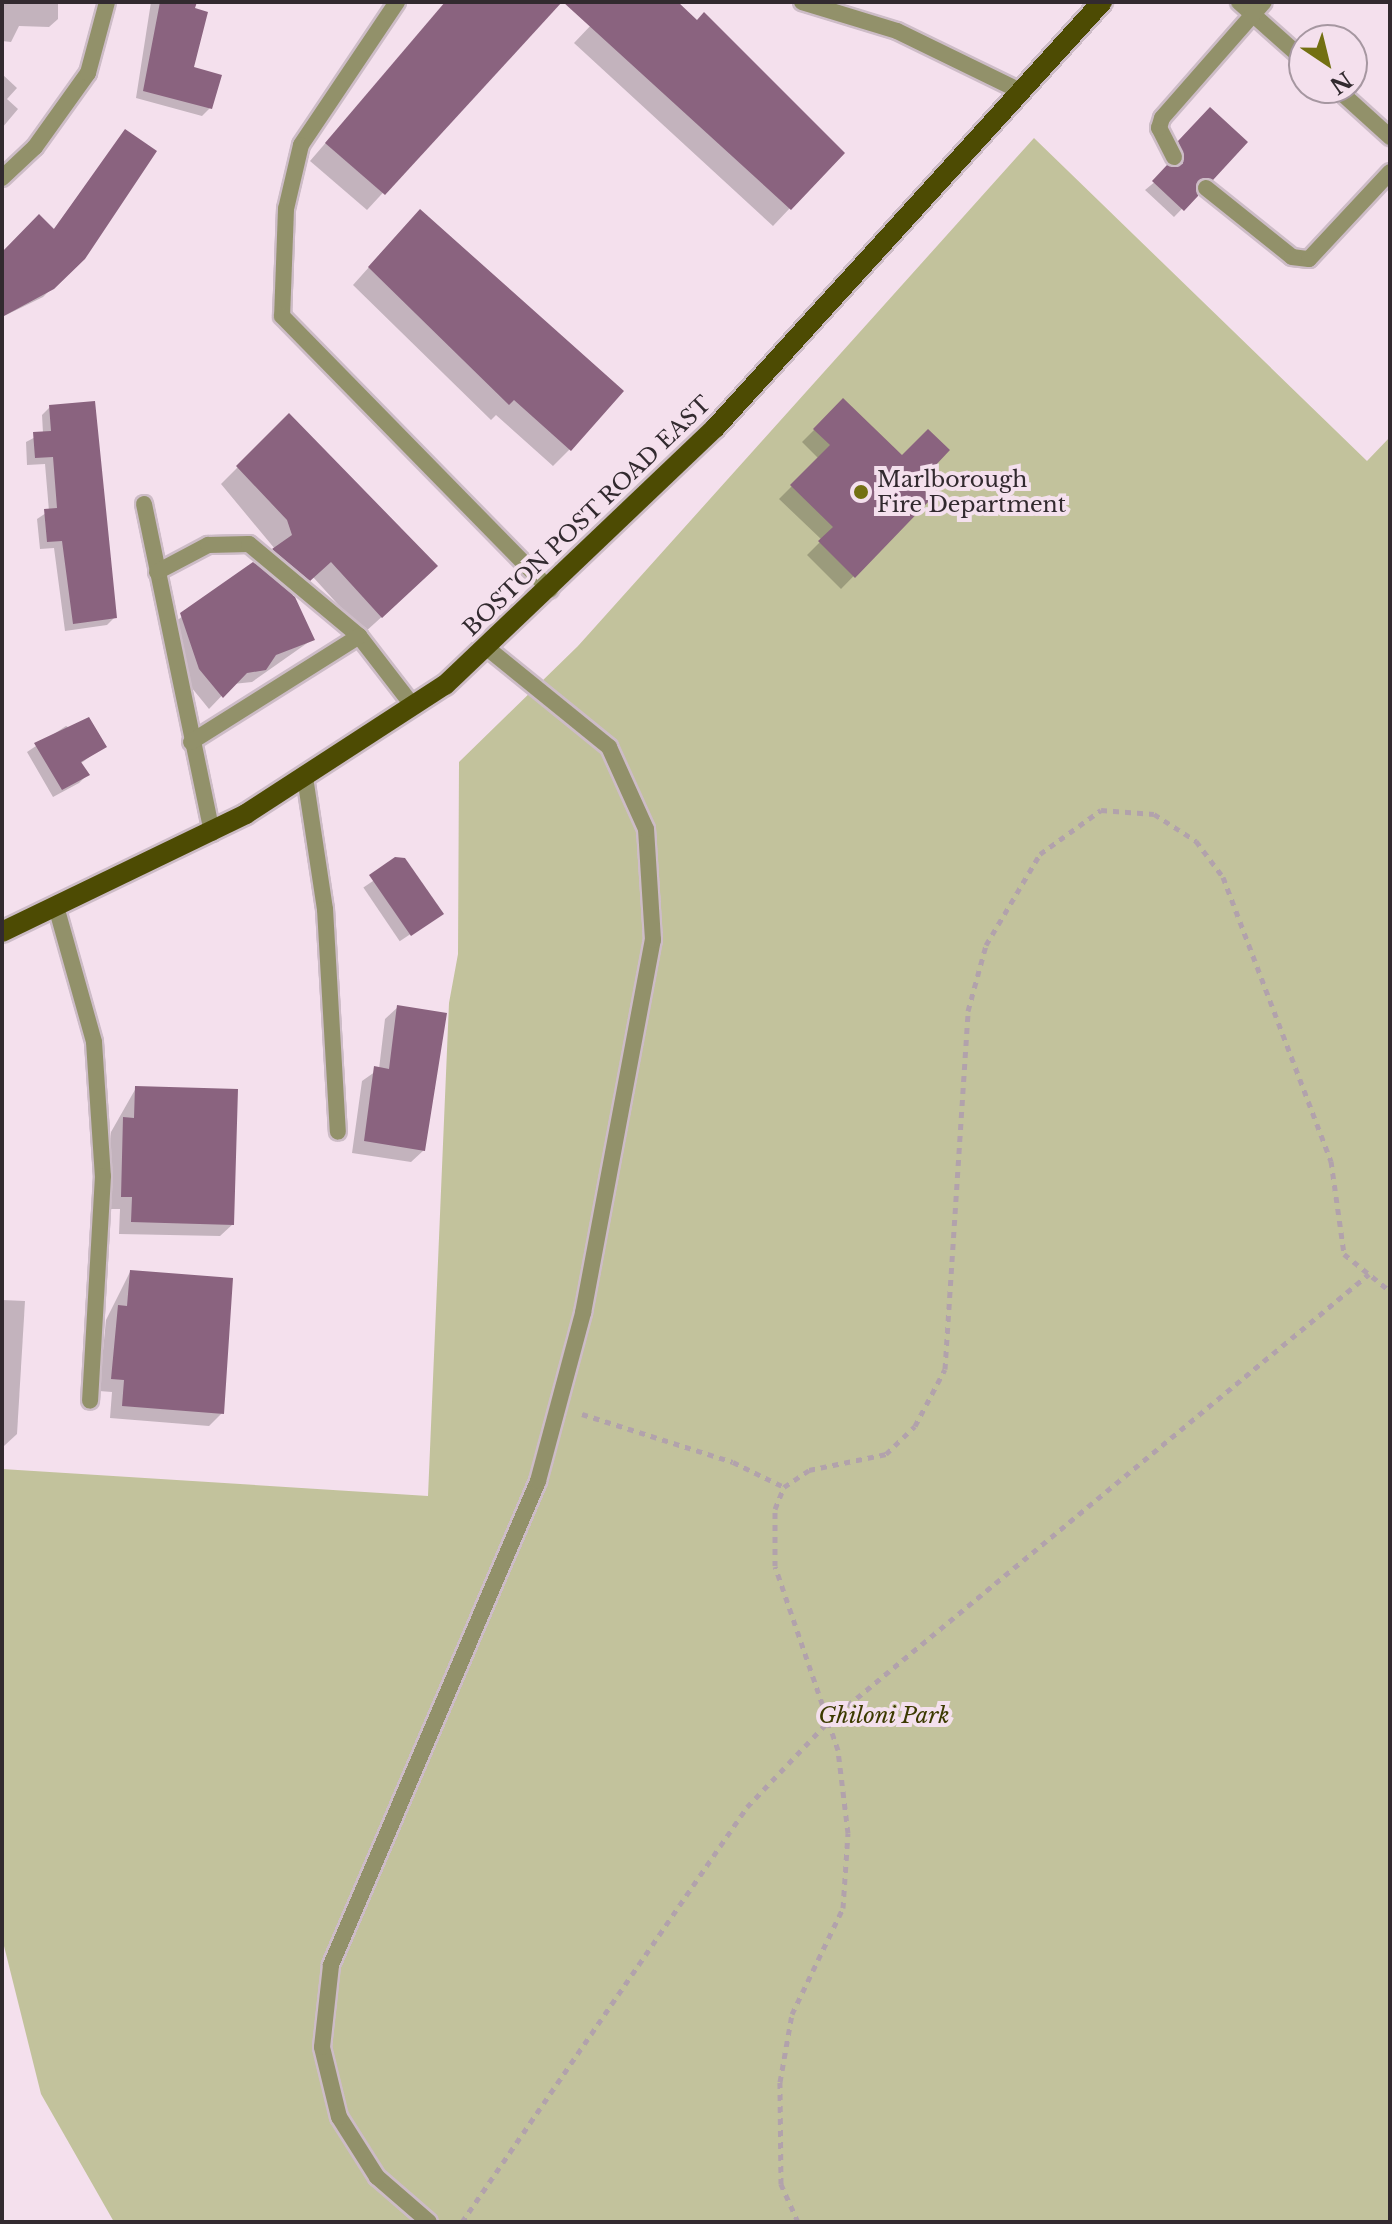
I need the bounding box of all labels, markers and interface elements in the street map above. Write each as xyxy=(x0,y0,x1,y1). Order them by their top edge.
north arrow xyxy=(1288,24,1368,104)
text: N xyxy=(1325,65,1357,99)
street label: BOSTON POST ROAD EAST xyxy=(458,390,716,642)
place label: Marlborough Fire Department xyxy=(877,466,1066,518)
marker: Marlborough Fire Department xyxy=(852,483,870,501)
park label: Ghiloni Park xyxy=(818,1703,950,1729)

